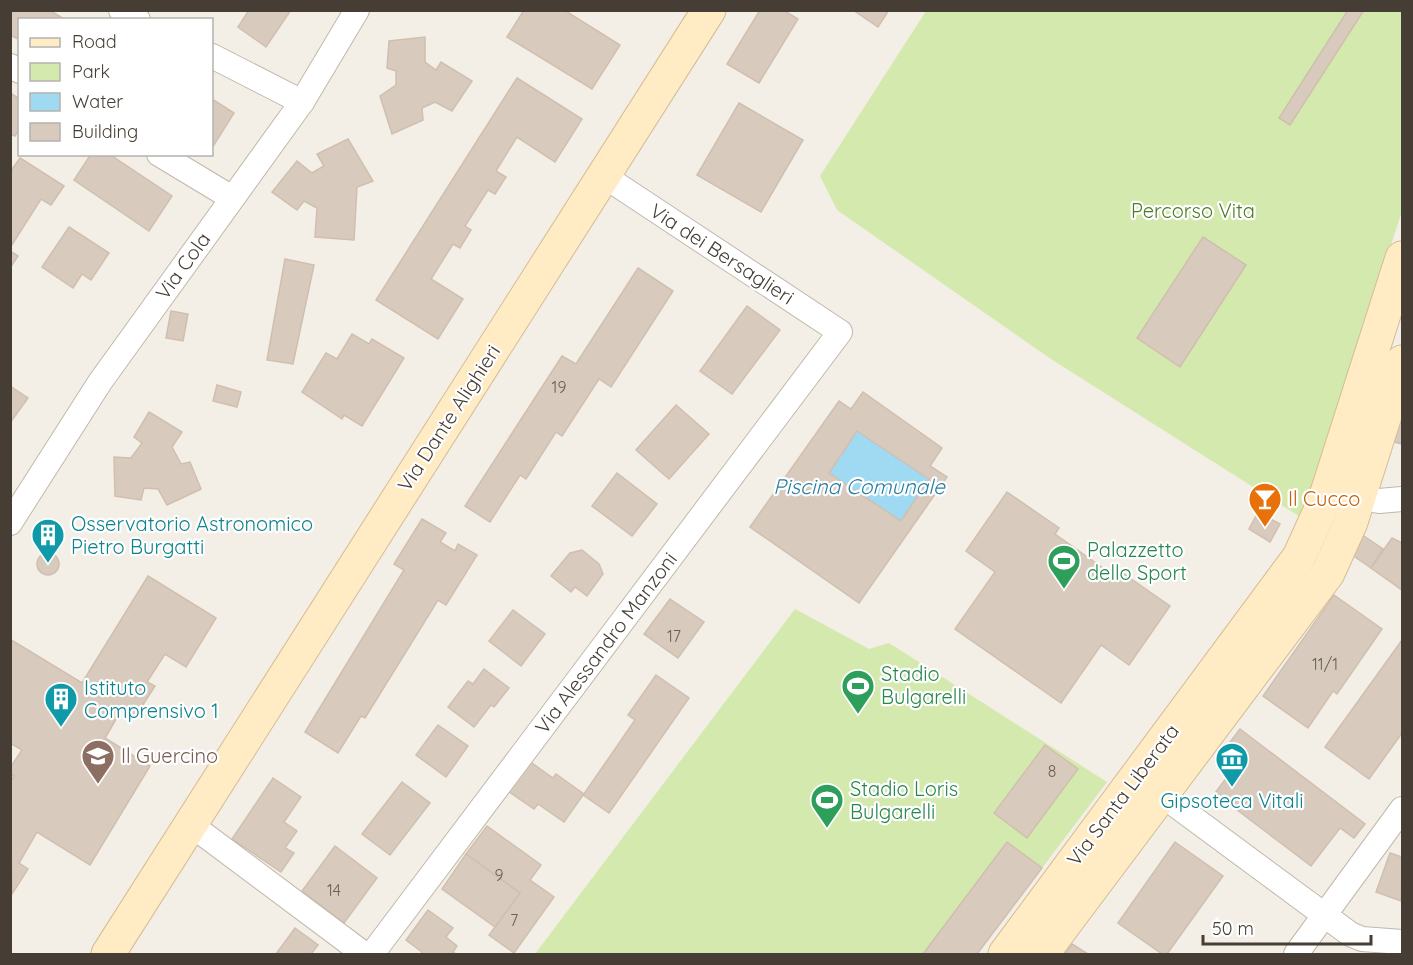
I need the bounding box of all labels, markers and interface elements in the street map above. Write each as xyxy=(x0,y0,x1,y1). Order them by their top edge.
legend xyxy=(18,18,213,156)
text: Road xyxy=(72,30,117,53)
text: Park xyxy=(72,60,110,83)
text: Water xyxy=(72,90,123,113)
text: Building xyxy=(72,120,138,143)
street label: Via dei Bersaglieri xyxy=(646,198,799,309)
park label: Percorso Vita xyxy=(1131,198,1255,223)
street label: Via Cola xyxy=(150,227,215,304)
street label: Via Dante Alighieri xyxy=(392,340,505,496)
house number: 19 xyxy=(552,377,566,397)
water label: Piscina Comunale xyxy=(773,473,946,499)
bar icon: Il Cucco xyxy=(1247,481,1283,528)
place label: Il Cucco xyxy=(1288,486,1360,511)
place label: Osservatorio Astronomico Pietro Burgatti xyxy=(71,511,313,559)
building icon: Osservatorio Astronomico Pietro Burgatti xyxy=(30,517,66,564)
place label: Palazzetto dello Sport xyxy=(1087,537,1187,585)
sports icon: Palazzetto dello Sport xyxy=(1046,543,1082,590)
street label: Via Alessandro Manzoni xyxy=(529,547,682,738)
house number: 17 xyxy=(667,626,681,646)
house number: 11/1 xyxy=(1312,654,1338,674)
place label: Stadio Bulgarelli xyxy=(881,661,966,709)
sports icon: Stadio Bulgarelli xyxy=(840,668,876,715)
place label: Istituto Comprensivo 1 xyxy=(84,675,219,723)
building icon: Istituto Comprensivo 1 xyxy=(43,681,79,728)
street label: Via Santa Liberata xyxy=(1061,719,1184,871)
school or university icon: Il Guercino xyxy=(80,738,116,785)
museum icon: Gipsoteca Vitali xyxy=(1214,741,1250,788)
place label: Il Guercino xyxy=(121,743,218,768)
house number: 8 xyxy=(1048,761,1056,781)
place label: Stadio Loris Bulgarelli xyxy=(850,776,958,824)
sports icon: Stadio Loris Bulgarelli xyxy=(809,782,845,829)
place label: Gipsoteca Vitali xyxy=(1160,788,1304,813)
house number: 9 xyxy=(495,865,504,885)
house number: 14 xyxy=(327,880,341,900)
scale bar xyxy=(1203,908,1371,946)
house number: 7 xyxy=(510,910,518,930)
text: 50 m xyxy=(1212,917,1254,940)

